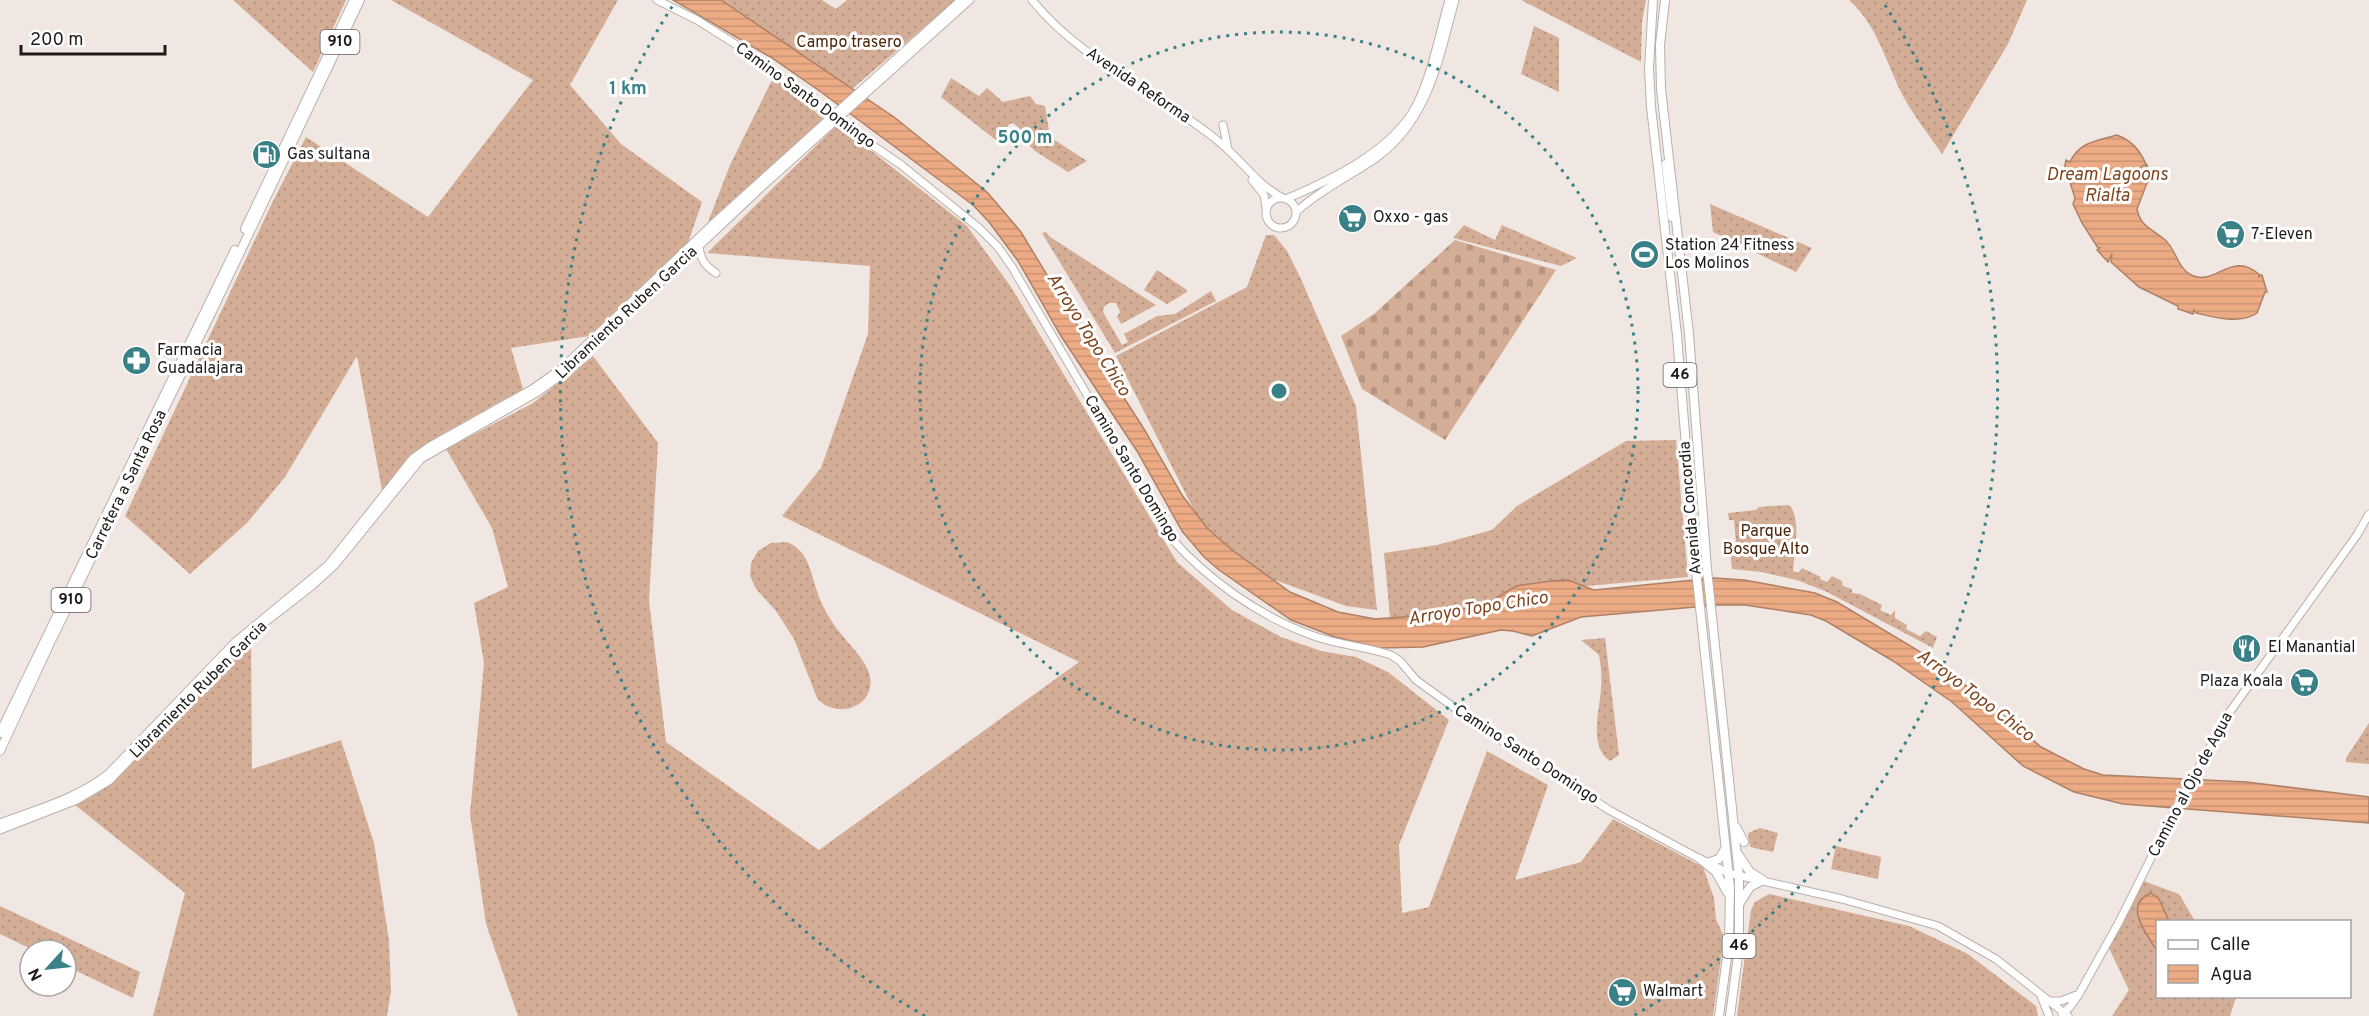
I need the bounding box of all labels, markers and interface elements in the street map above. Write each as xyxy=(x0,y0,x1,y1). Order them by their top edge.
scale bar xyxy=(21,18,165,56)
text: 200 m xyxy=(30,29,83,52)
road number: 910 xyxy=(320,30,360,54)
park label: Campo trasero xyxy=(796,33,902,53)
street label: Camino Santo Domingo xyxy=(731,38,879,154)
street label: Avenida Reforma xyxy=(1082,44,1194,128)
text: 1 km xyxy=(609,78,647,101)
text: 500 m xyxy=(998,127,1052,150)
fuel station icon: Gas sultana xyxy=(250,139,282,171)
place label: Gas sultana xyxy=(287,145,370,165)
water label: Dream Lagoons Rialta xyxy=(2046,164,2169,208)
supermarket icon: Oxxo - gas xyxy=(1336,202,1368,234)
place label: Oxxo - gas xyxy=(1373,208,1449,228)
supermarket icon: 7-Eleven xyxy=(2214,219,2246,251)
place label: 7-Eleven xyxy=(2251,225,2313,245)
place label: Station 24 Fitness Los Molinos xyxy=(1665,236,1794,274)
sports icon: Station 24 Fitness Los Molinos xyxy=(1628,239,1660,271)
street label: Libramiento Ruben Garcia xyxy=(552,242,702,384)
water label: Arroyo Topo Chico xyxy=(1041,269,1135,401)
place label: Farmacia Guadalajara xyxy=(157,341,243,379)
pharmacy icon: Farmacia Guadalajara xyxy=(120,344,152,376)
road number: 46 xyxy=(1664,363,1696,387)
centre of rings xyxy=(1269,381,1289,401)
street label: Camino Santo Domingo xyxy=(1079,392,1183,546)
street label: Carretera a Santa Rosa xyxy=(82,407,172,563)
street label: Avenida Concordia xyxy=(1675,440,1707,576)
park label: Parque Bosque Alto xyxy=(1723,522,1809,560)
water label: Arroyo Topo Chico xyxy=(1407,587,1550,631)
road number: 910 xyxy=(52,588,90,612)
street label: Libramiento Ruben Garcia xyxy=(126,617,272,763)
restaurant icon: El Manantial xyxy=(2231,632,2263,664)
place label: El Manantial xyxy=(2268,638,2355,658)
water label: Arroyo Topo Chico xyxy=(1912,644,2039,748)
supermarket icon: Plaza Koala xyxy=(2288,666,2320,698)
place label: Plaza Koala xyxy=(2200,672,2283,692)
street label: Camino Santo Domingo xyxy=(1450,701,1602,809)
street label: Camino al Ojo de Agua xyxy=(2144,709,2238,861)
legend xyxy=(2156,920,2351,998)
road number: 46 xyxy=(1722,934,1756,958)
text: Calle xyxy=(2210,934,2250,957)
north arrow xyxy=(18,938,78,998)
text: N xyxy=(25,964,48,984)
text: Agua xyxy=(2210,964,2252,987)
supermarket icon: Walmart xyxy=(1606,976,1638,1008)
place label: Walmart xyxy=(1643,982,1703,1002)

